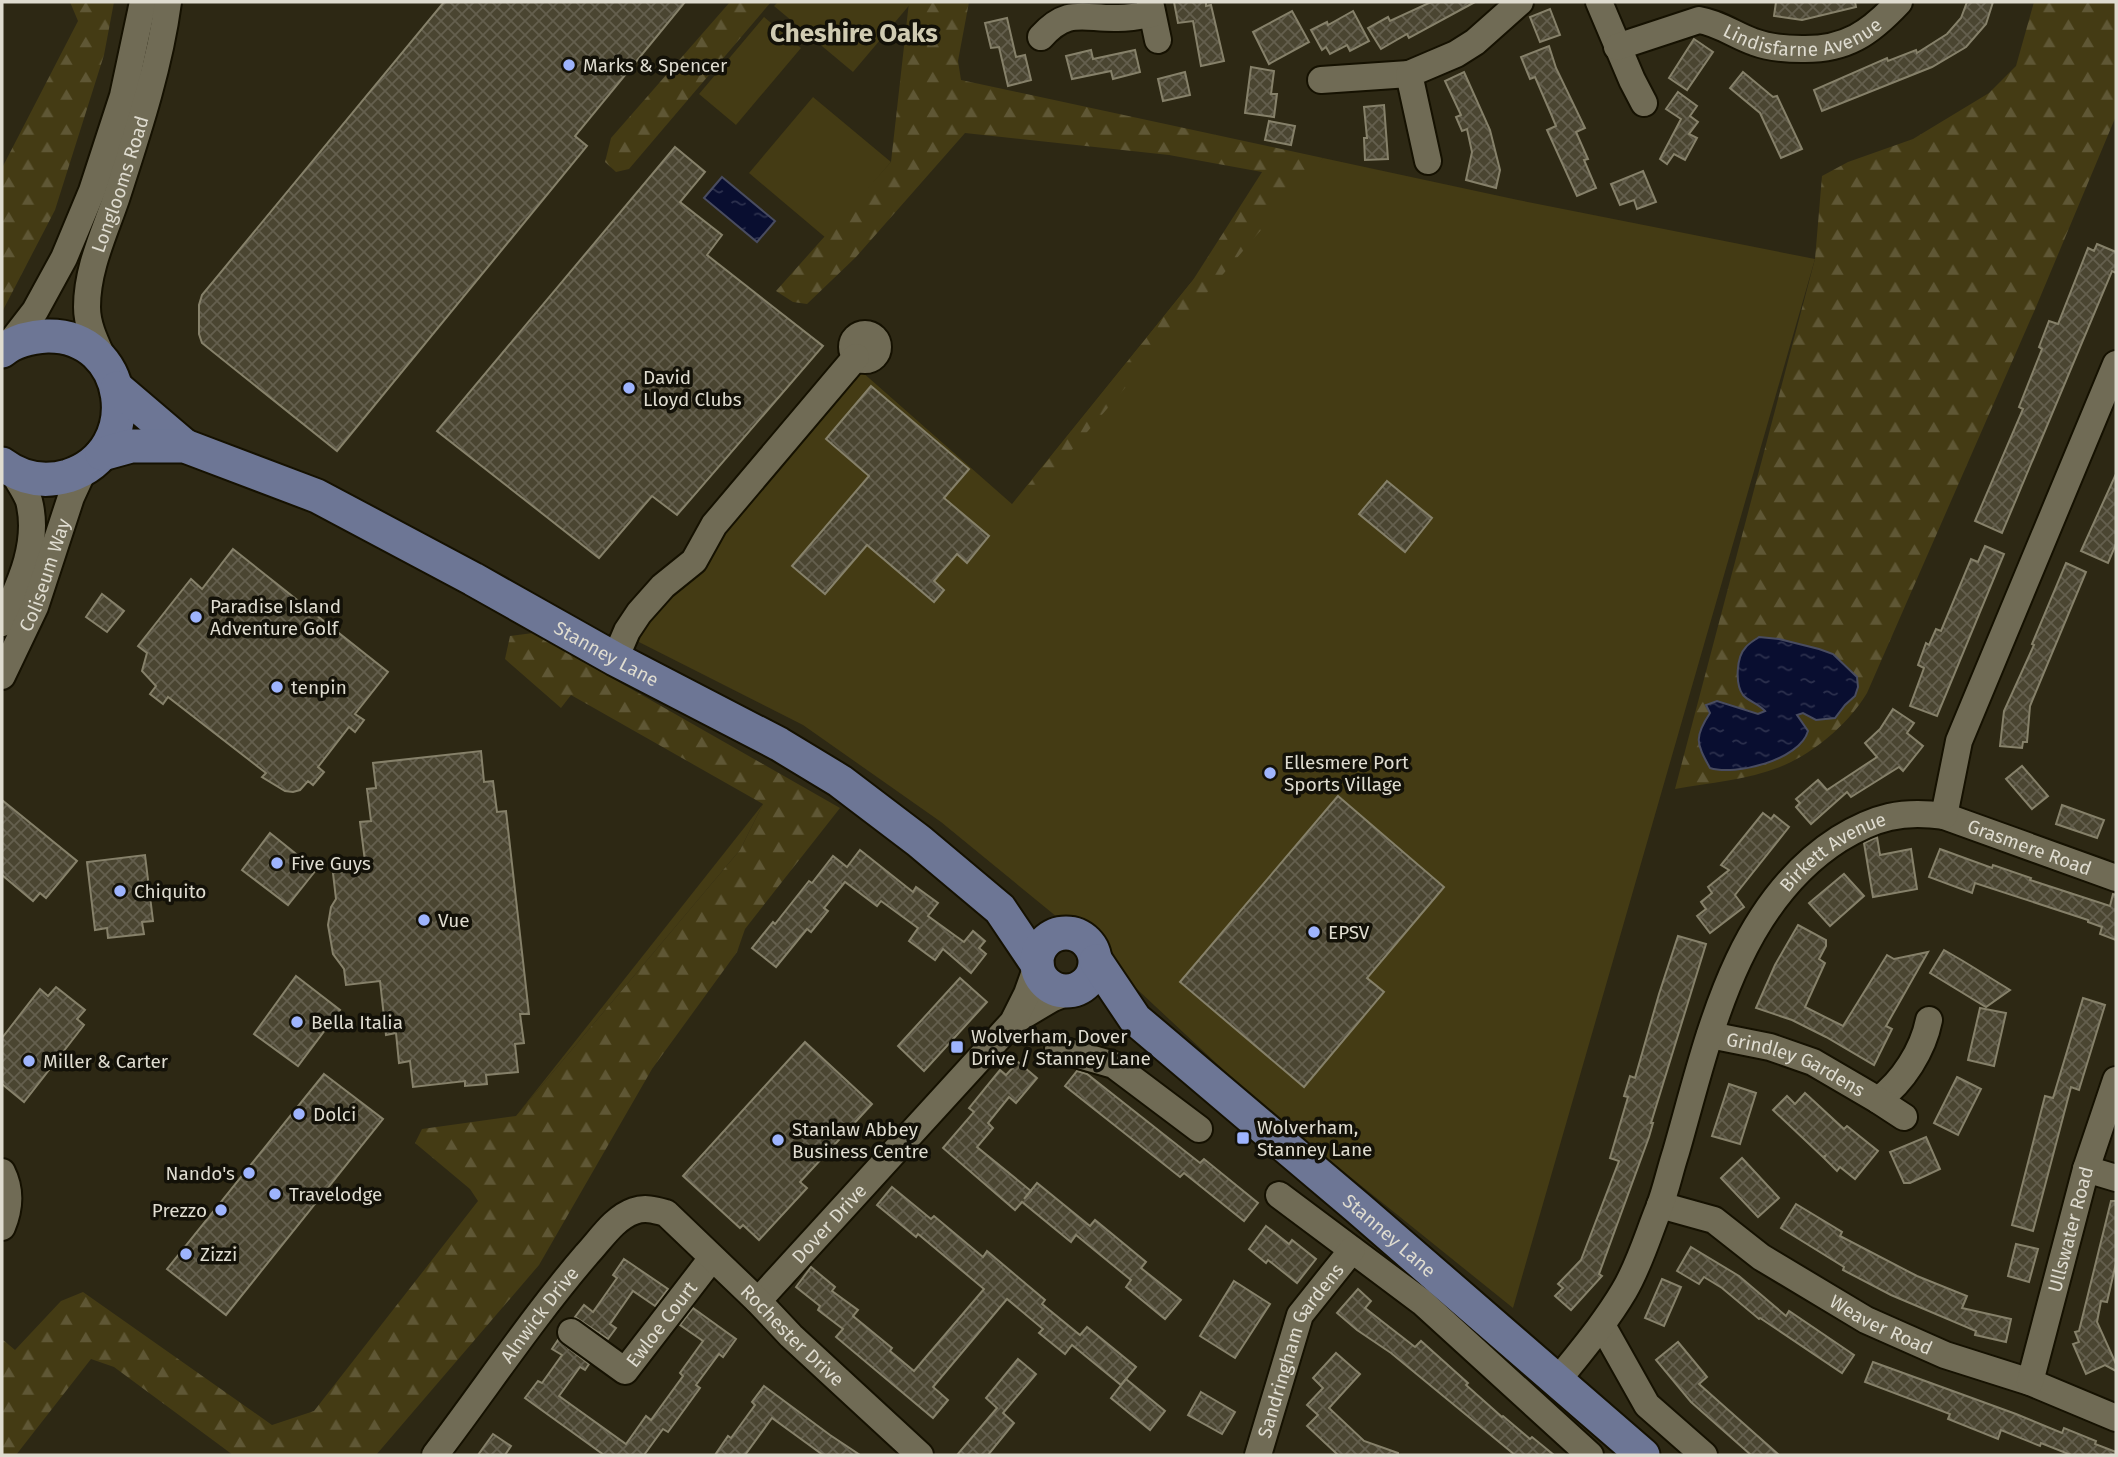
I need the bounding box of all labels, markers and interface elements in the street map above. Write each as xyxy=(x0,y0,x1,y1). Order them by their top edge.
street label: Lindisfarne Avenue xyxy=(1719,13,1887,61)
district label: Cheshire Oaks xyxy=(770,18,938,49)
place label: Marks & Spencer xyxy=(583,54,728,77)
marker: Marks & Spencer xyxy=(561,57,577,73)
street label: Longlooms Road xyxy=(87,113,154,256)
place label: David Lloyd Clubs xyxy=(643,366,742,411)
marker: David Lloyd Clubs xyxy=(621,380,637,396)
street label: Coliseum Way xyxy=(14,515,75,635)
place label: Paradise Island Adventure Golf xyxy=(210,595,341,640)
marker: Paradise Island Adventure Golf xyxy=(188,609,204,625)
street label: Stanney Lane xyxy=(550,616,663,692)
place label: tenpin xyxy=(291,676,347,699)
marker: tenpin xyxy=(269,679,285,695)
place label: Ellesmere Port Sports Village xyxy=(1284,751,1409,796)
marker: Ellesmere Port Sports Village xyxy=(1262,765,1278,781)
street label: Birkett Avenue xyxy=(1775,807,1889,897)
street label: Grasmere Road xyxy=(1964,814,2095,880)
place label: Five Guys xyxy=(291,852,371,875)
marker: Five Guys xyxy=(269,855,285,871)
place label: Chiquito xyxy=(134,880,206,903)
marker: Chiquito xyxy=(112,883,128,899)
place label: Vue xyxy=(438,909,470,932)
marker: Vue xyxy=(416,912,432,928)
place label: EPSV xyxy=(1328,921,1370,944)
marker: EPSV xyxy=(1306,924,1322,940)
place label: Bella Italia xyxy=(311,1011,403,1034)
marker: Bella Italia xyxy=(289,1014,305,1030)
place label: Wolverham, Dover Drive / Stanney Lane xyxy=(971,1025,1151,1070)
street label: Grindley Gardens xyxy=(1724,1028,1869,1102)
marker: Wolverham, Dover Drive / Stanney Lane xyxy=(949,1039,965,1055)
place label: Miller & Carter xyxy=(43,1050,169,1073)
marker: Miller & Carter xyxy=(21,1053,37,1069)
place label: Dolci xyxy=(313,1103,356,1126)
marker: Dolci xyxy=(291,1106,307,1122)
place label: Wolverham, Stanney Lane xyxy=(1257,1116,1372,1161)
place label: Stanlaw Abbey Business Centre xyxy=(792,1118,929,1163)
marker: Wolverham, Stanney Lane xyxy=(1235,1130,1251,1146)
marker: Stanlaw Abbey Business Centre xyxy=(770,1132,786,1148)
place label: Nando's xyxy=(165,1162,235,1185)
street label: Ullswater Road xyxy=(2043,1164,2098,1295)
marker: Nando's xyxy=(241,1165,257,1181)
street label: Dover Drive xyxy=(787,1179,871,1268)
place label: Travelodge xyxy=(289,1183,382,1206)
marker: Travelodge xyxy=(267,1186,283,1202)
street label: Stanney Lane xyxy=(1338,1189,1440,1282)
place label: Prezzo xyxy=(152,1199,207,1222)
marker: Prezzo xyxy=(213,1202,229,1218)
place label: Zizzi xyxy=(200,1243,237,1266)
marker: Zizzi xyxy=(178,1246,194,1262)
street label: Sandringham Gardens xyxy=(1253,1259,1349,1441)
street label: Alnwick Drive xyxy=(496,1262,584,1367)
street label: Ewloe Court xyxy=(621,1277,702,1372)
street label: Rochester Drive xyxy=(736,1280,849,1391)
street label: Weaver Road xyxy=(1825,1290,1936,1360)

